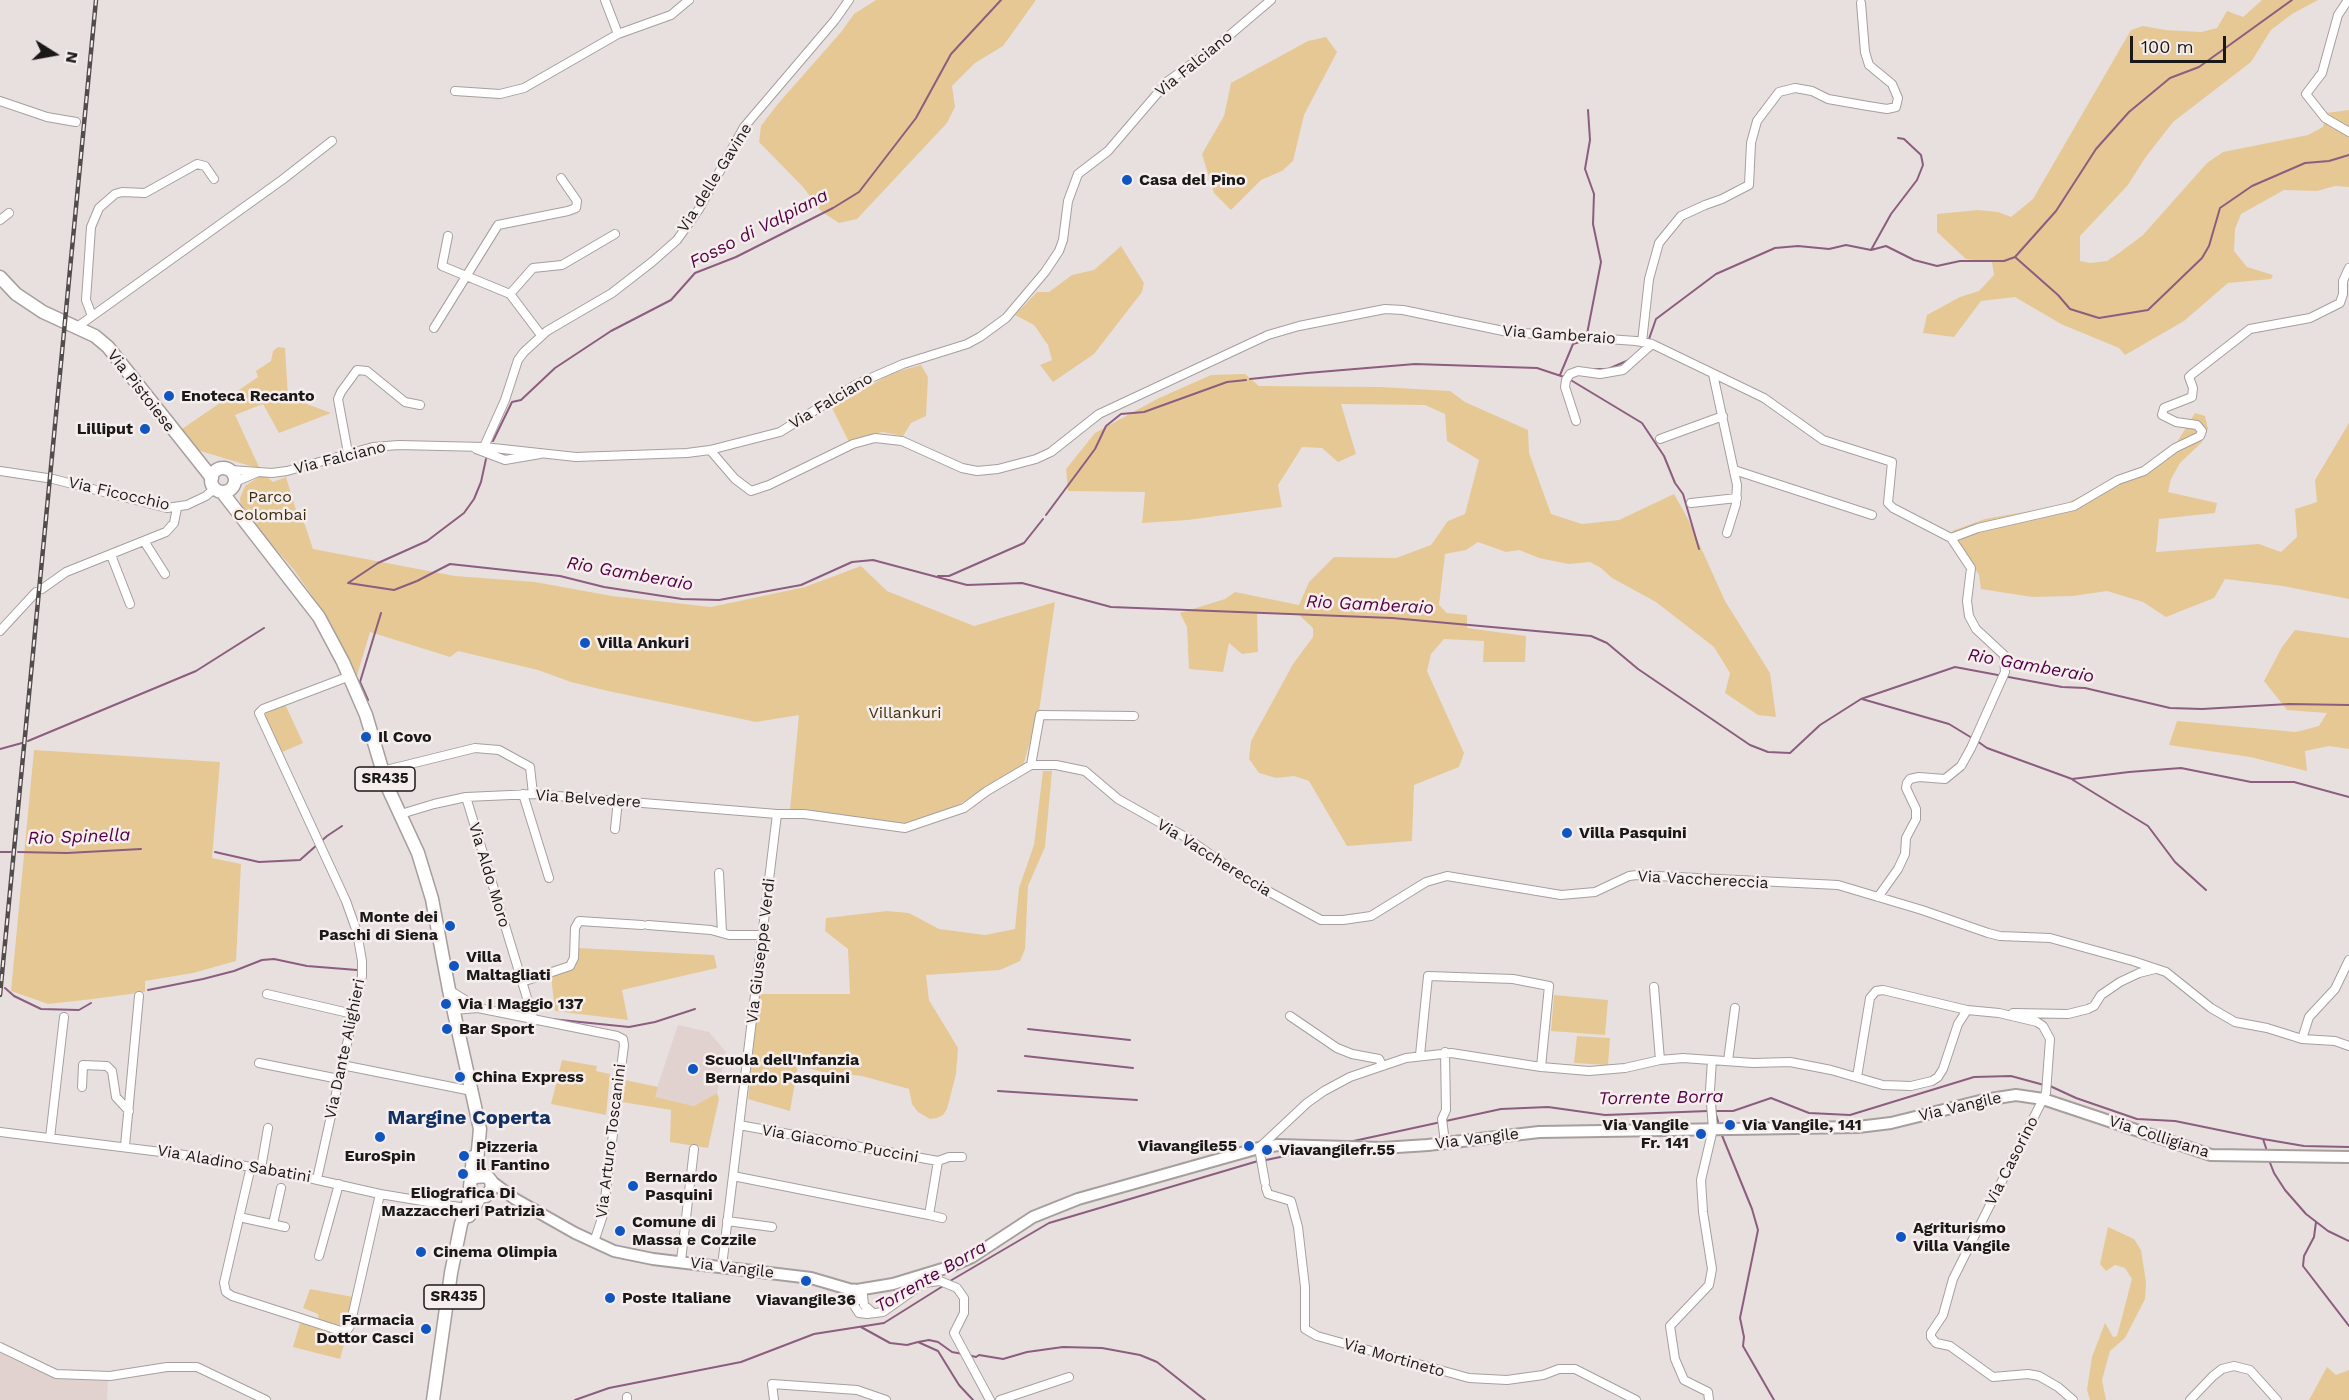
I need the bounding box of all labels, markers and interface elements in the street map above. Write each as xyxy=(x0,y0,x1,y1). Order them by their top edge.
north arrow xyxy=(24,24,84,84)
scale bar xyxy=(2133,24,2229,62)
street label: Via Falciano xyxy=(1152,27,1236,101)
text: 100 m xyxy=(2141,36,2194,57)
text: N xyxy=(62,50,83,65)
street label: Via delle Gavine xyxy=(674,120,756,236)
place label: Casa del Pino xyxy=(1139,170,1245,190)
marker: Casa del Pino xyxy=(1120,173,1134,187)
water label: Fosso di Valpiana xyxy=(686,185,832,273)
street label: Via Gamberaio xyxy=(1502,321,1616,349)
street label: Via Pistoiese xyxy=(103,346,179,436)
street label: Via Falciano xyxy=(786,369,876,433)
place label: Enoteca Recanto xyxy=(181,386,315,406)
marker: Enoteca Recanto xyxy=(162,389,176,403)
place label: Lilliput xyxy=(77,419,133,439)
marker: Lilliput xyxy=(138,422,152,436)
street label: Via Falciano xyxy=(292,437,388,479)
street label: Via Ficocchio xyxy=(66,473,172,515)
park label: Parco Colombai xyxy=(233,487,307,525)
water label: Rio Gamberaio xyxy=(565,552,695,596)
water label: Rio Gamberaio xyxy=(1306,591,1434,619)
place label: Villa Ankuri xyxy=(597,633,689,653)
marker: Villa Ankuri xyxy=(578,636,592,650)
water label: Rio Gamberaio xyxy=(1966,644,2096,688)
park label: Villankuri xyxy=(868,703,942,723)
place label: Il Covo xyxy=(378,727,432,747)
marker: Il Covo xyxy=(359,730,373,744)
road number: SR435 xyxy=(355,767,415,791)
street label: Via Belvedere xyxy=(535,786,641,812)
street label: Via Vacchereccia xyxy=(1153,815,1275,901)
street label: Via Aldo Moro xyxy=(464,820,514,930)
place label: Villa Pasquini xyxy=(1579,823,1687,843)
water label: Rio Spinella xyxy=(27,824,131,850)
marker: Villa Pasquini xyxy=(1560,826,1574,840)
street label: Via Vacchereccia xyxy=(1637,867,1769,893)
street label: Via Giuseppe Verdi xyxy=(743,877,779,1025)
place label: Monte dei Paschi di Siena xyxy=(319,907,438,945)
marker: Monte dei Paschi di Siena xyxy=(443,919,457,933)
place label: Villa Maltagliati xyxy=(466,947,551,985)
marker: Villa Maltagliati xyxy=(447,959,461,973)
street label: Via Dante Alighieri xyxy=(321,977,369,1121)
place label: Via I Maggio 137 xyxy=(458,994,583,1014)
marker: Via I Maggio 137 xyxy=(439,997,453,1011)
place label: Bar Sport xyxy=(459,1019,534,1039)
marker: Bar Sport xyxy=(440,1022,454,1036)
place label: Scuola dell'Infanzia Bernardo Pasquini xyxy=(705,1050,859,1088)
street label: Via Arturo Toscanini xyxy=(592,1062,630,1220)
marker: Scuola dell'Infanzia Bernardo Pasquini xyxy=(686,1062,700,1076)
place label: China Express xyxy=(472,1067,584,1087)
marker: China Express xyxy=(453,1070,467,1084)
water label: Torrente Borra xyxy=(1598,1086,1724,1110)
street label: Via Vangile xyxy=(1917,1088,2003,1126)
district label: Margine Coperta xyxy=(387,1106,551,1130)
street label: Via Colligiana xyxy=(2106,1112,2212,1162)
street label: Via Casorino xyxy=(1981,1113,2043,1209)
place label: Via Vangile Fr. 141 xyxy=(1602,1115,1689,1153)
place label: Via Vangile, 141 xyxy=(1742,1115,1862,1135)
marker: Via Vangile, 141 xyxy=(1723,1118,1737,1132)
street label: Via Giacomo Puccini xyxy=(760,1121,920,1167)
street label: Via Vangile xyxy=(1434,1124,1520,1154)
marker: Via Vangile Fr. 141 xyxy=(1694,1127,1708,1141)
marker: EuroSpin xyxy=(373,1130,387,1144)
place label: Viavangile55 xyxy=(1138,1136,1237,1156)
place label: Pizzeria il Fantino xyxy=(476,1137,550,1175)
marker: Viavangile55 xyxy=(1242,1139,1256,1153)
place label: Viavangilefr.55 xyxy=(1279,1140,1395,1160)
street label: Via Aladino Sabatini xyxy=(156,1141,312,1187)
marker: Viavangilefr.55 xyxy=(1260,1143,1274,1157)
place label: EuroSpin xyxy=(344,1146,416,1166)
marker: Pizzeria il Fantino xyxy=(457,1149,471,1163)
marker: Eliografica Di Mazzaccheri Patrizia xyxy=(456,1167,470,1181)
place label: Bernardo Pasquini xyxy=(645,1167,718,1205)
marker: Bernardo Pasquini xyxy=(626,1179,640,1193)
place label: Eliografica Di Mazzaccheri Patrizia xyxy=(381,1183,545,1221)
place label: Comune di Massa e Cozzile xyxy=(632,1212,757,1250)
place label: Agriturismo Villa Vangile xyxy=(1913,1218,2010,1256)
marker: Comune di Massa e Cozzile xyxy=(613,1224,627,1238)
marker: Agriturismo Villa Vangile xyxy=(1894,1230,1908,1244)
water label: Torrente Borra xyxy=(871,1236,991,1318)
place label: Cinema Olimpia xyxy=(433,1242,557,1262)
marker: Cinema Olimpia xyxy=(414,1245,428,1259)
street label: Via Vangile xyxy=(689,1253,775,1283)
marker: Viavangile36 xyxy=(799,1274,813,1288)
road number: SR435 xyxy=(424,1285,484,1309)
place label: Poste Italiane xyxy=(622,1288,731,1308)
place label: Viavangile36 xyxy=(756,1290,856,1310)
marker: Poste Italiane xyxy=(603,1291,617,1305)
place label: Farmacia Dottor Casci xyxy=(316,1310,414,1348)
marker: Farmacia Dottor Casci xyxy=(419,1322,433,1336)
street label: Via Mortineto xyxy=(1341,1334,1447,1382)

